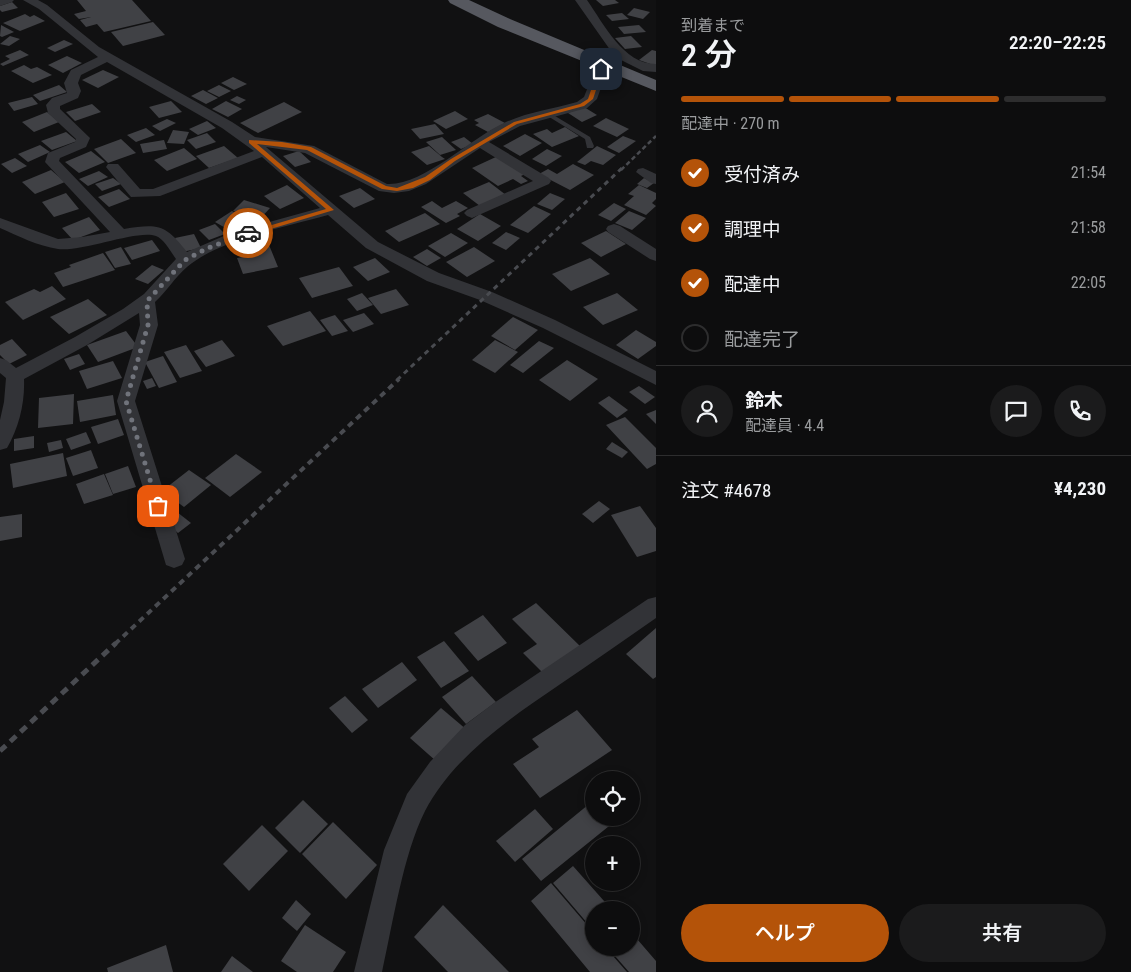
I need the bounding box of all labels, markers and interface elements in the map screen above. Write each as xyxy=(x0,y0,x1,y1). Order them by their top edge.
text: 到着まで xyxy=(681,16,745,35)
text: 22:20–22:25 xyxy=(1009,31,1106,54)
text: 2 分 xyxy=(681,36,736,74)
pin xyxy=(580,48,622,90)
icon: home xyxy=(587,55,615,83)
text: 配達中 · 270 m xyxy=(681,114,780,133)
icon: check xyxy=(681,159,709,187)
text: 受付済み xyxy=(724,163,800,186)
text: 21:54 xyxy=(1071,163,1106,182)
courier xyxy=(223,208,273,258)
icon: check xyxy=(681,214,709,242)
text: 調理中 xyxy=(724,218,781,241)
text: 21:58 xyxy=(1071,218,1106,237)
icon: car xyxy=(234,219,262,247)
icon: check xyxy=(681,269,709,297)
text: 配達中 xyxy=(724,273,781,296)
text: 22:05 xyxy=(1071,273,1106,292)
text: 配達完了 xyxy=(724,328,800,351)
button: person xyxy=(681,385,733,437)
button: chat xyxy=(990,385,1042,437)
button: phone xyxy=(1054,385,1106,437)
text: 鈴木 xyxy=(745,389,783,412)
text: 配達員 · 4.4 xyxy=(745,416,824,435)
text: ¥4,230 xyxy=(1054,477,1106,500)
text: 注文 #4678 xyxy=(681,479,771,502)
pin xyxy=(137,485,179,527)
icon: bag xyxy=(144,492,172,520)
map controls xyxy=(585,771,640,956)
button: locate xyxy=(585,771,640,826)
button: + xyxy=(585,836,640,891)
button: − xyxy=(585,901,640,956)
button: ヘルプ xyxy=(681,904,889,962)
button: 共有 xyxy=(899,904,1106,962)

